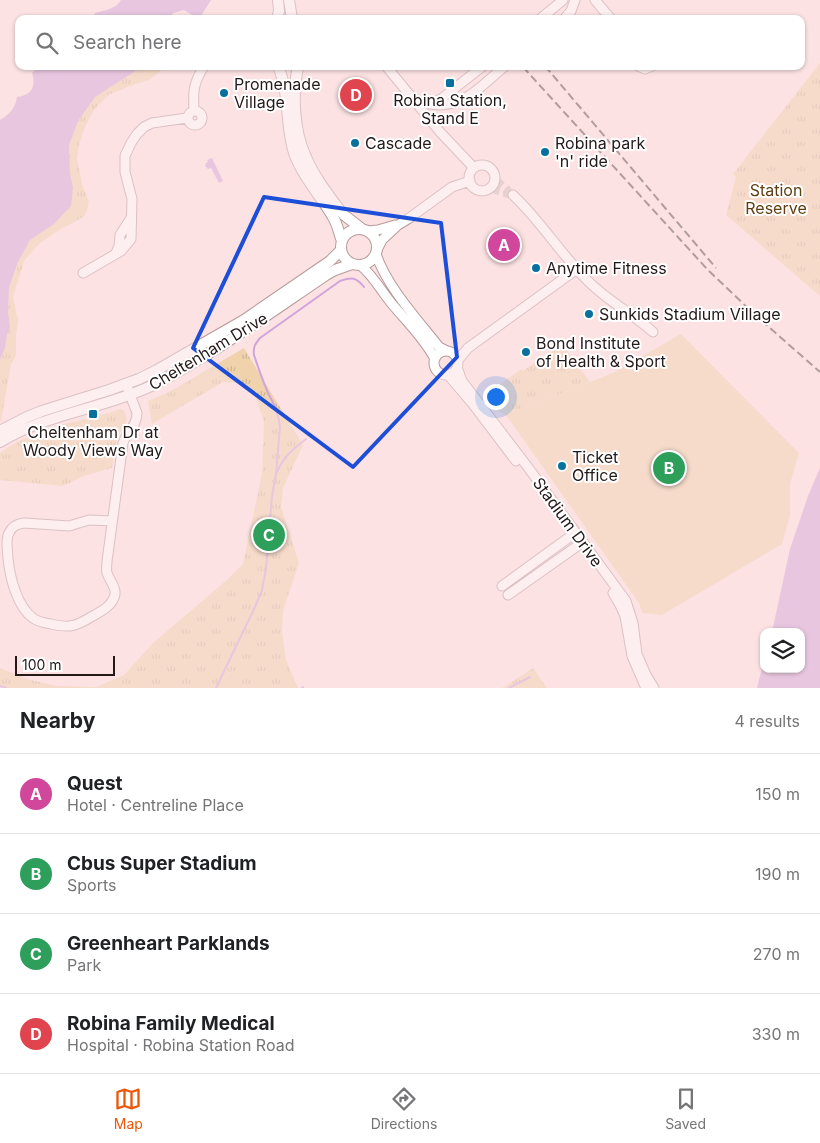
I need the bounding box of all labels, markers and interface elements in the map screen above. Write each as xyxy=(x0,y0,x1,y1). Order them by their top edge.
search box xyxy=(15,15,805,70)
icon: search xyxy=(33,29,61,57)
text: Search here xyxy=(73,31,182,54)
place label: Promenade Village xyxy=(234,74,320,112)
pin: D xyxy=(340,76,372,114)
marker: Robina Station, Stand E xyxy=(444,77,456,89)
marker: Promenade Village xyxy=(218,87,230,99)
place label: Robina Station, Stand E xyxy=(393,90,507,128)
place label: Cascade xyxy=(365,133,432,153)
place label: Robina park 'n' ride xyxy=(555,133,645,171)
marker: Cascade xyxy=(349,137,361,149)
marker: Robina park 'n' ride xyxy=(539,146,551,158)
park label: Station Reserve xyxy=(745,180,807,218)
pin: A xyxy=(488,226,520,264)
place label: Anytime Fitness xyxy=(546,258,667,278)
marker: Anytime Fitness xyxy=(530,262,542,274)
place label: Sunkids Stadium Village xyxy=(599,304,781,324)
street label: Cheltenham Drive xyxy=(145,308,271,394)
marker: Sunkids Stadium Village xyxy=(583,308,595,320)
place label: Bond Institute of Health & Sport xyxy=(536,333,666,371)
marker: Bond Institute of Health & Sport xyxy=(520,346,532,358)
your location xyxy=(483,384,509,410)
marker: Cheltenham Dr at Woody Views Way xyxy=(87,408,99,420)
place label: Cheltenham Dr at Woody Views Way xyxy=(23,422,163,460)
place label: Ticket Office xyxy=(572,447,618,485)
pin: B xyxy=(653,449,685,487)
marker: Ticket Office xyxy=(556,460,568,472)
street label: Stadium Drive xyxy=(529,473,607,571)
pin: C xyxy=(253,516,285,554)
map controls xyxy=(760,628,805,673)
button: layers xyxy=(760,628,805,673)
scale bar xyxy=(15,653,115,676)
text: 100 m xyxy=(22,656,62,673)
text: Nearby xyxy=(20,708,95,733)
text: 4 results xyxy=(735,711,800,731)
text: Quest xyxy=(67,772,123,795)
text: A xyxy=(30,784,42,804)
text: 150 m xyxy=(755,784,800,804)
text: Hotel · Centreline Place xyxy=(67,795,244,815)
text: Cbus Super Stadium xyxy=(67,852,257,875)
text: B xyxy=(31,864,41,884)
text: 190 m xyxy=(755,864,800,884)
text: Sports xyxy=(67,875,116,895)
text: Greenheart Parklands xyxy=(67,932,270,955)
text: C xyxy=(30,944,42,964)
text: 270 m xyxy=(753,944,800,964)
text: Park xyxy=(67,955,101,975)
text: Robina Family Medical xyxy=(67,1012,275,1035)
text: D xyxy=(30,1024,42,1044)
text: 330 m xyxy=(752,1024,800,1044)
text: Hospital · Robina Station Road xyxy=(67,1035,294,1055)
tab: Map xyxy=(114,1085,143,1132)
tab: Directions xyxy=(371,1085,437,1132)
tab: Saved xyxy=(665,1085,706,1132)

